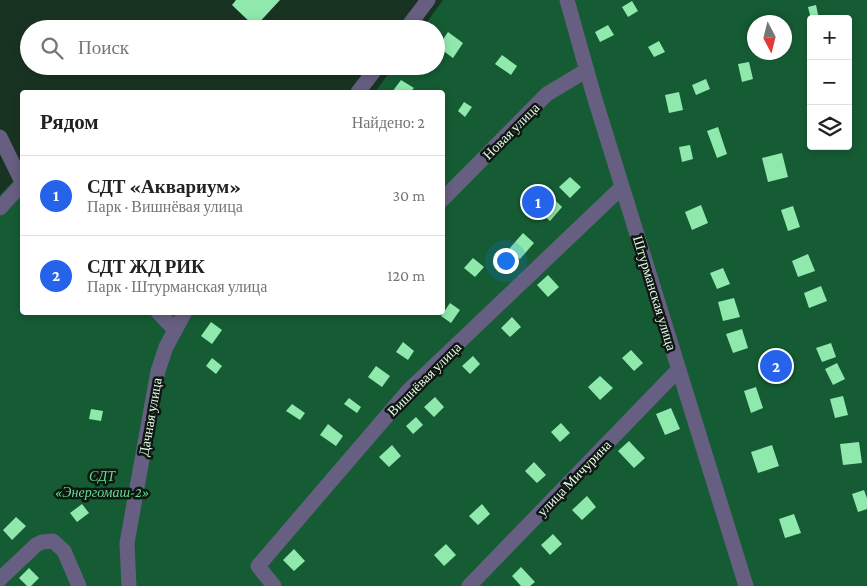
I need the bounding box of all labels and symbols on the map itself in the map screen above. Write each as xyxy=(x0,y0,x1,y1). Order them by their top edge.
north arrow xyxy=(747,15,792,60)
street label: Новая улица xyxy=(479,99,543,163)
pin: 1 xyxy=(522,183,554,221)
street label: Штурманская улица xyxy=(630,234,680,353)
your location xyxy=(493,248,519,274)
street label: Вишнёвая улица xyxy=(384,338,465,419)
pin: 2 xyxy=(760,347,792,385)
street label: Дачная улица xyxy=(135,376,165,458)
street label: улица Мичурина xyxy=(534,436,615,519)
park label: СДТ «Энергомаш-2» xyxy=(55,468,149,500)

